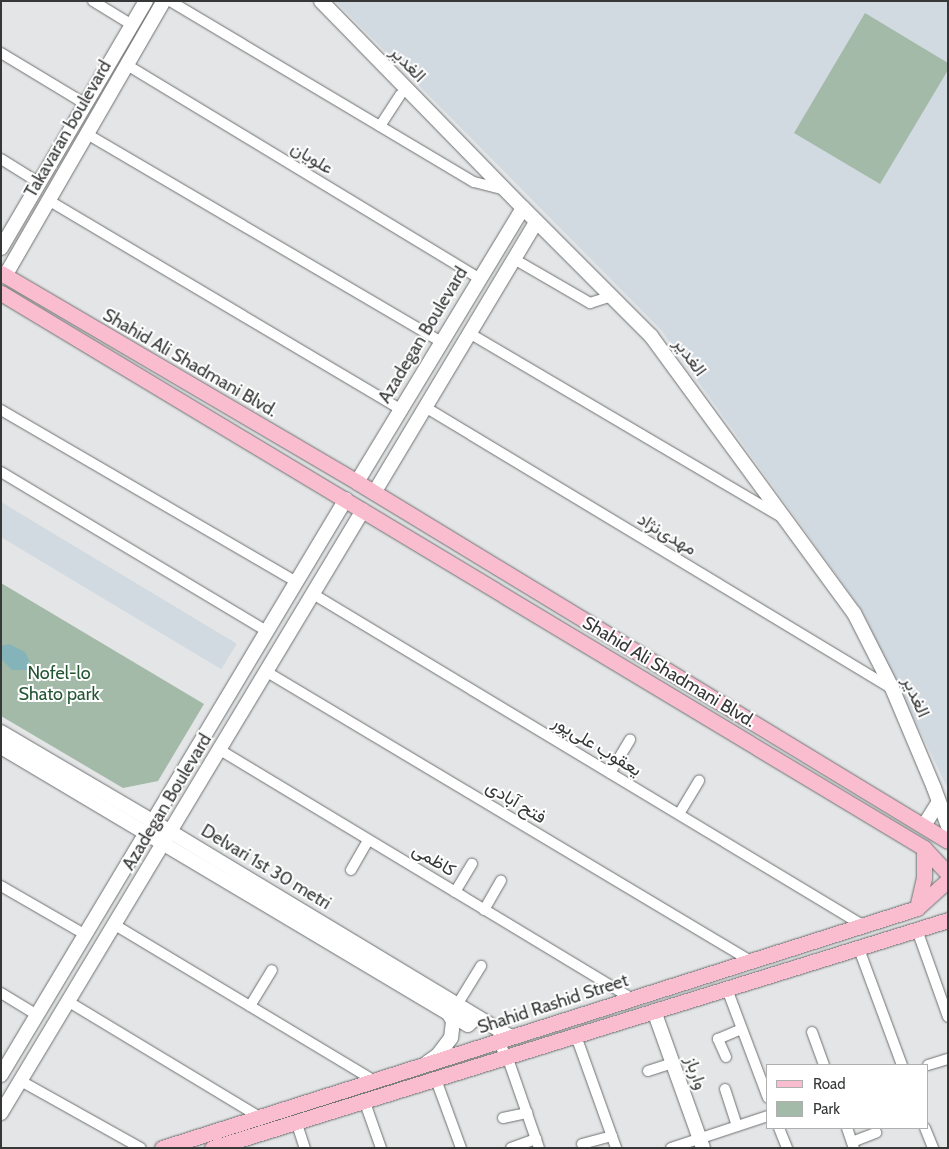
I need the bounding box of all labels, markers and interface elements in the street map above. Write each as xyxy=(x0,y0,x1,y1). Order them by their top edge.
street label: الغدیر xyxy=(386,41,430,87)
street label: Takavaran boulevard xyxy=(20,57,116,201)
street label: علویان xyxy=(287,137,337,179)
street label: Azadegan Boulevard xyxy=(374,263,472,407)
street label: Shahid Ali Shadmani Blvd. xyxy=(99,304,281,422)
street label: الغدیر xyxy=(669,333,711,381)
street label: مهدی‌نژاد xyxy=(634,508,700,560)
street label: Shahid Ali Shadmani Blvd. xyxy=(579,612,759,732)
park label: Nofel-lo Shato park xyxy=(19,663,99,706)
street label: الغدیر xyxy=(898,673,934,721)
street label: یعقوب علی‌پور xyxy=(548,711,646,781)
street label: Azadegan Boulevard xyxy=(118,730,216,874)
street label: فتح آبادی xyxy=(482,776,550,828)
street label: Delvari 1st 30 metri xyxy=(197,820,335,914)
street label: کاظمی xyxy=(408,839,460,881)
street label: Shahid Rashid Street xyxy=(475,969,631,1039)
street label: وارباز xyxy=(680,1053,712,1093)
legend xyxy=(766,1064,929,1129)
text: Road xyxy=(813,1075,846,1093)
text: Park xyxy=(813,1100,840,1118)

